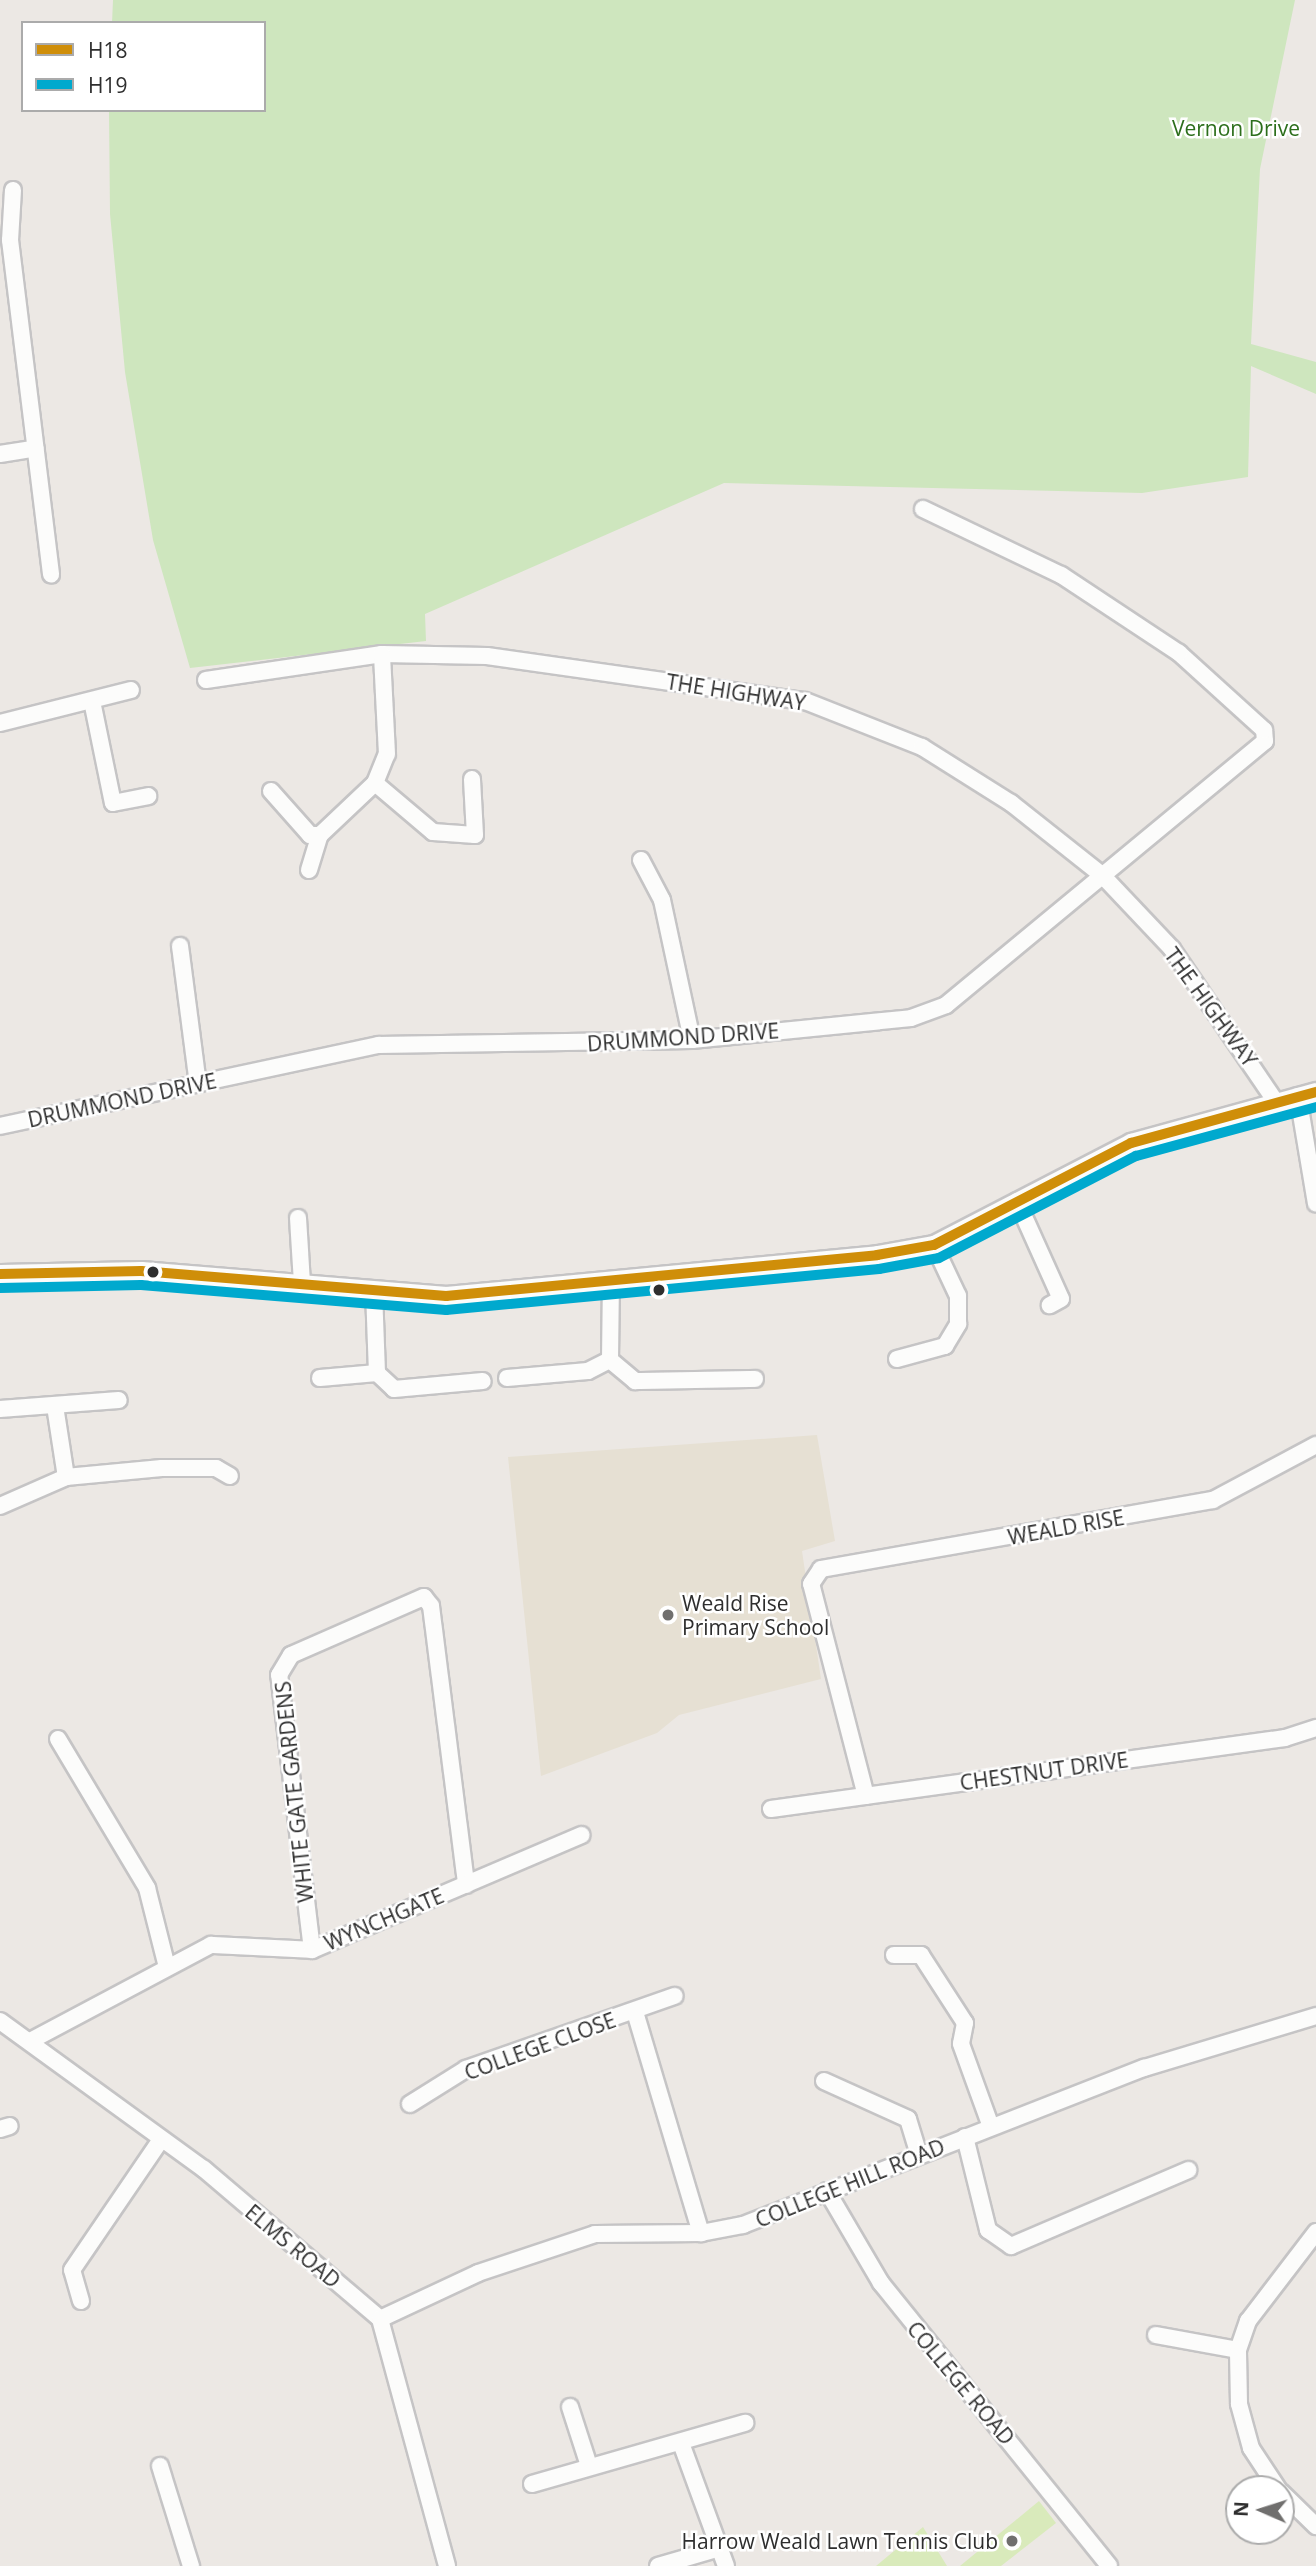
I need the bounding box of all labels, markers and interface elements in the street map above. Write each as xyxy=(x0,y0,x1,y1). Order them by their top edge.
legend xyxy=(21,21,266,112)
text: H18 xyxy=(88,36,128,64)
text: H19 xyxy=(88,71,128,99)
park label: Vernon Drive xyxy=(1172,115,1300,141)
street label: THE HIGHWAY xyxy=(665,669,807,715)
street label: THE HIGHWAY xyxy=(1159,943,1263,1071)
street label: DRUMMOND DRIVE xyxy=(586,1018,780,1056)
street label: DRUMMOND DRIVE xyxy=(25,1068,219,1132)
unlabelled marker xyxy=(146,1265,160,1279)
unlabelled marker xyxy=(652,1283,666,1297)
street label: WEALD RISE xyxy=(1006,1504,1126,1550)
place label: Weald Rise Primary School xyxy=(682,1590,829,1640)
marker: Weald Rise Primary School xyxy=(660,1607,676,1623)
street label: WHITE GATE GARDENS xyxy=(270,1680,318,1904)
street label: CHESTNUT DRIVE xyxy=(958,1747,1130,1795)
street label: WYNCHGATE xyxy=(320,1883,448,1955)
street label: COLLEGE CLOSE xyxy=(461,2007,619,2085)
street label: COLLEGE HILL ROAD xyxy=(752,2133,948,2233)
street label: ELMS ROAD xyxy=(240,2199,346,2293)
street label: COLLEGE ROAD xyxy=(902,2316,1020,2450)
north arrow xyxy=(1225,2475,1295,2545)
text: N xyxy=(1228,2501,1254,2517)
place label: Harrow Weald Lawn Tennis Club xyxy=(681,2528,998,2554)
marker: Harrow Weald Lawn Tennis Club xyxy=(1004,2533,1020,2549)

